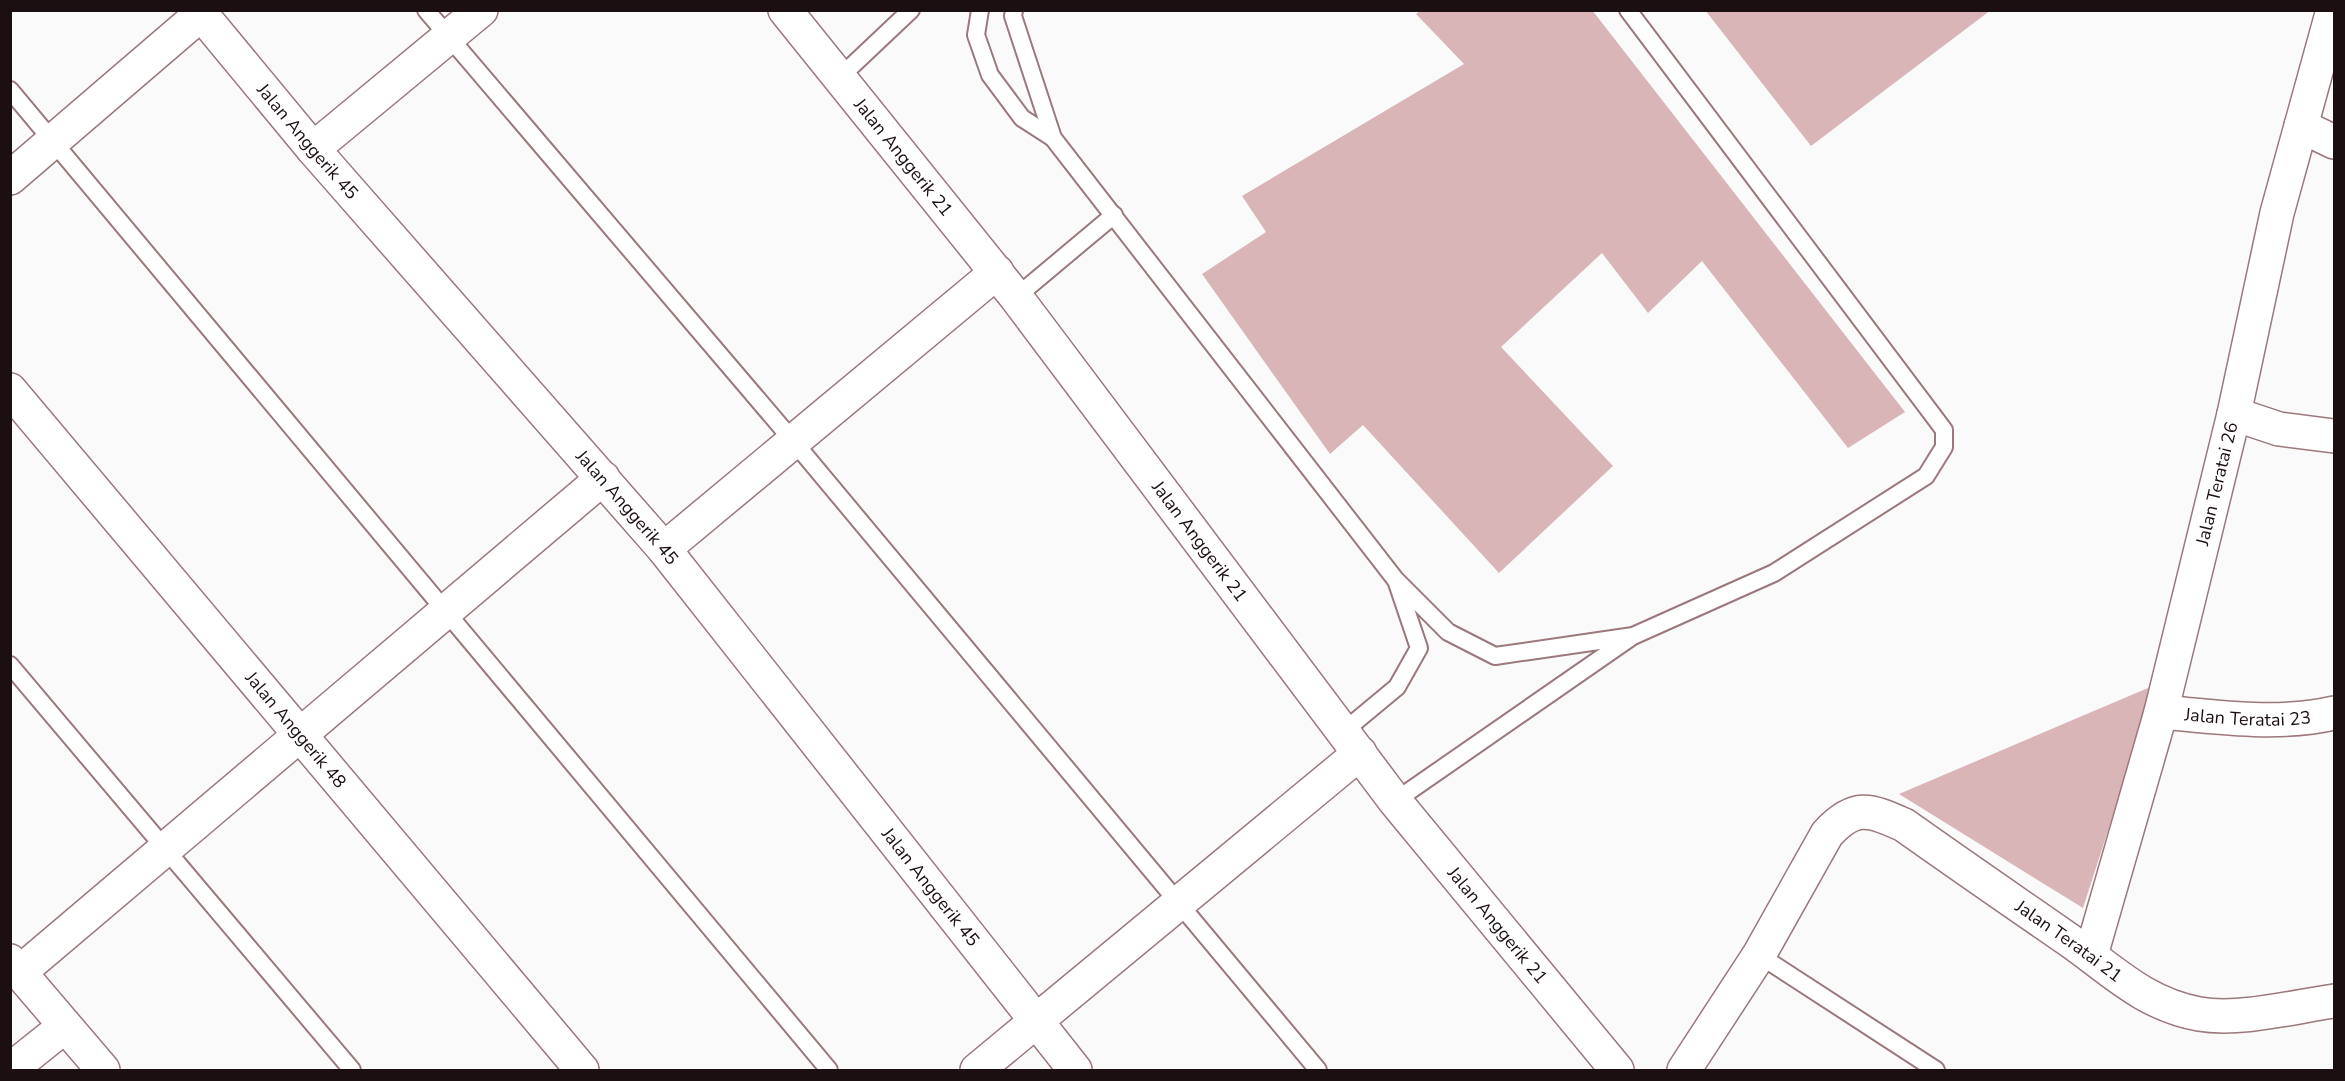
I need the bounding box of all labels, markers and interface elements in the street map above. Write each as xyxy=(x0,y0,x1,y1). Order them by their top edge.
street label: Jalan Anggerik 45 xyxy=(251,77,364,204)
street label: Jalan Anggerik 21 xyxy=(848,92,958,221)
street label: Jalan Teratai 26 xyxy=(2190,419,2244,549)
street label: Jalan Anggerik 45 xyxy=(570,444,684,570)
street label: Jalan Anggerik 21 xyxy=(1146,475,1253,606)
street label: Jalan Anggerik 48 xyxy=(239,666,352,793)
street label: Jalan Teratai 23 xyxy=(2182,702,2312,732)
street label: Jalan Anggerik 45 xyxy=(876,822,985,951)
street label: Jalan Anggerik 21 xyxy=(1441,861,1553,989)
street label: Jalan Teratai 21 xyxy=(2010,894,2127,988)

